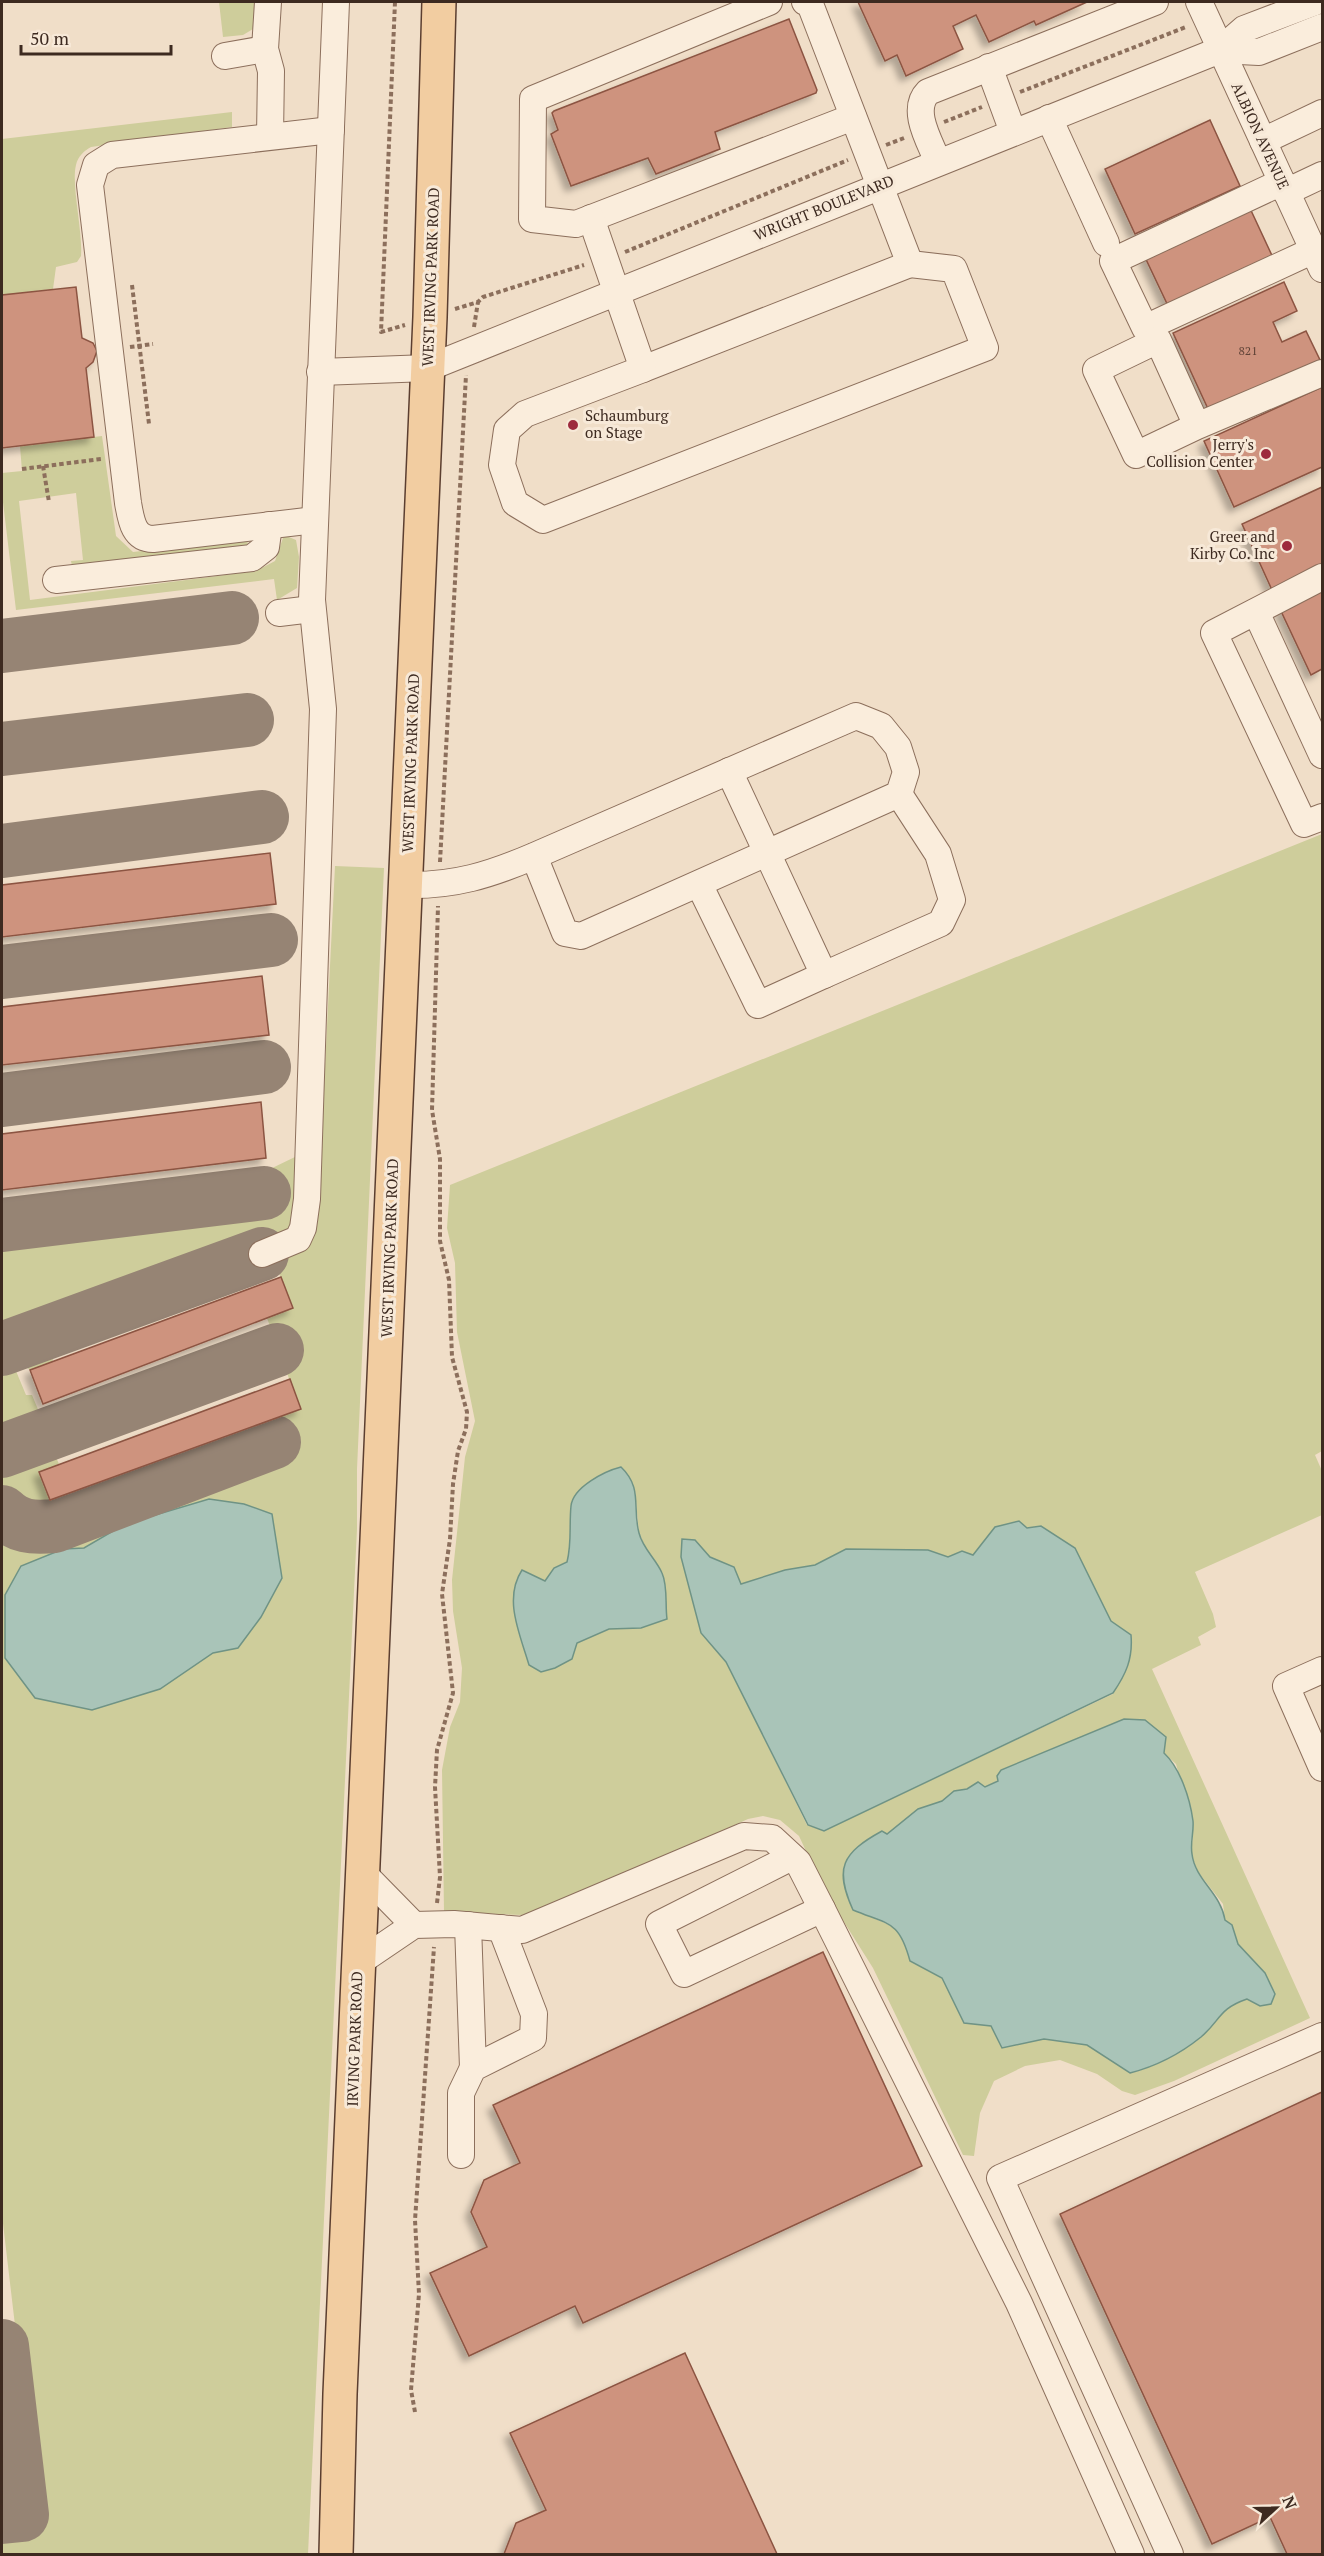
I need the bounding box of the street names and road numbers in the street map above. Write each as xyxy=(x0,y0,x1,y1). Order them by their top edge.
street label: ALBION AVENUE xyxy=(1227,79,1294,192)
street label: WRIGHT BOULEVARD xyxy=(751,170,897,244)
street label: WEST IRVING PARK ROAD xyxy=(417,187,443,367)
street label: WEST IRVING PARK ROAD xyxy=(397,673,423,853)
street label: WEST IRVING PARK ROAD xyxy=(376,1158,402,1338)
street label: IRVING PARK ROAD xyxy=(342,1971,366,2107)

